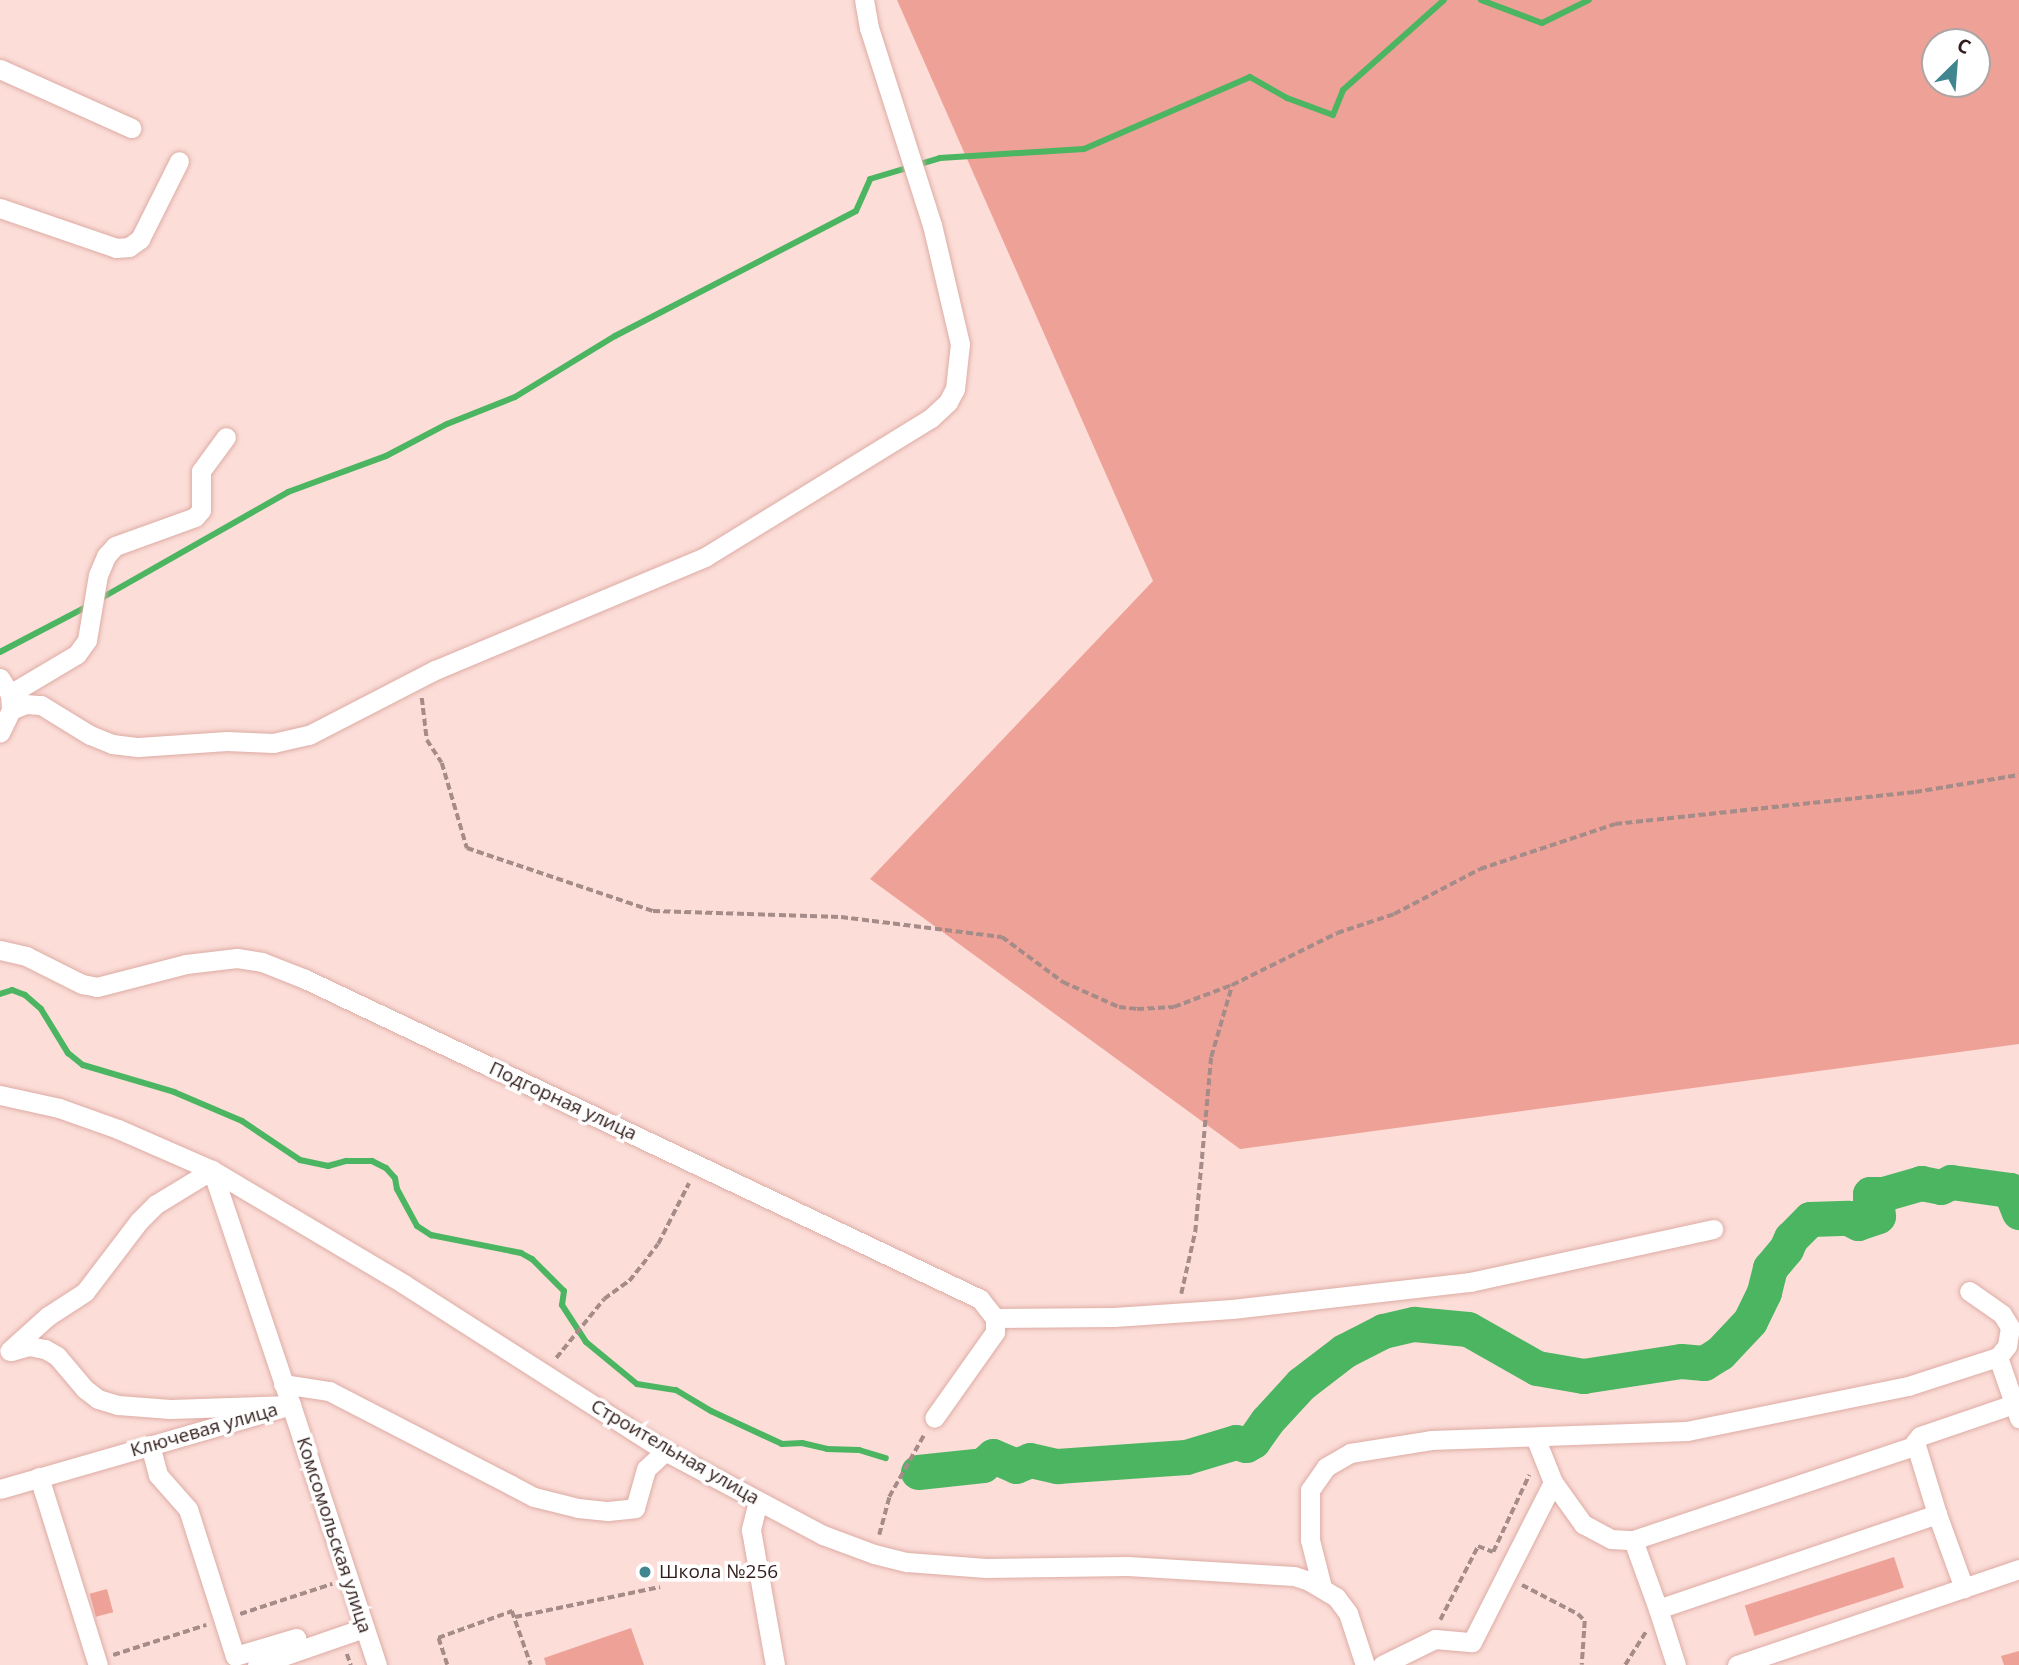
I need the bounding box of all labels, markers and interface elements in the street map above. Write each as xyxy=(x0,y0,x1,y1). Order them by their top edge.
north arrow xyxy=(1921,28,1991,98)
text: С xyxy=(1953,31,1975,60)
street label: Подгорная улица xyxy=(486,1057,640,1145)
street label: Строительная улица xyxy=(587,1394,763,1510)
street label: Ключевая улица xyxy=(128,1398,280,1462)
street label: Комсомольская улица xyxy=(292,1434,376,1636)
place label: Школа №256 xyxy=(659,1561,778,1583)
marker: Школа №256 xyxy=(637,1564,653,1580)

